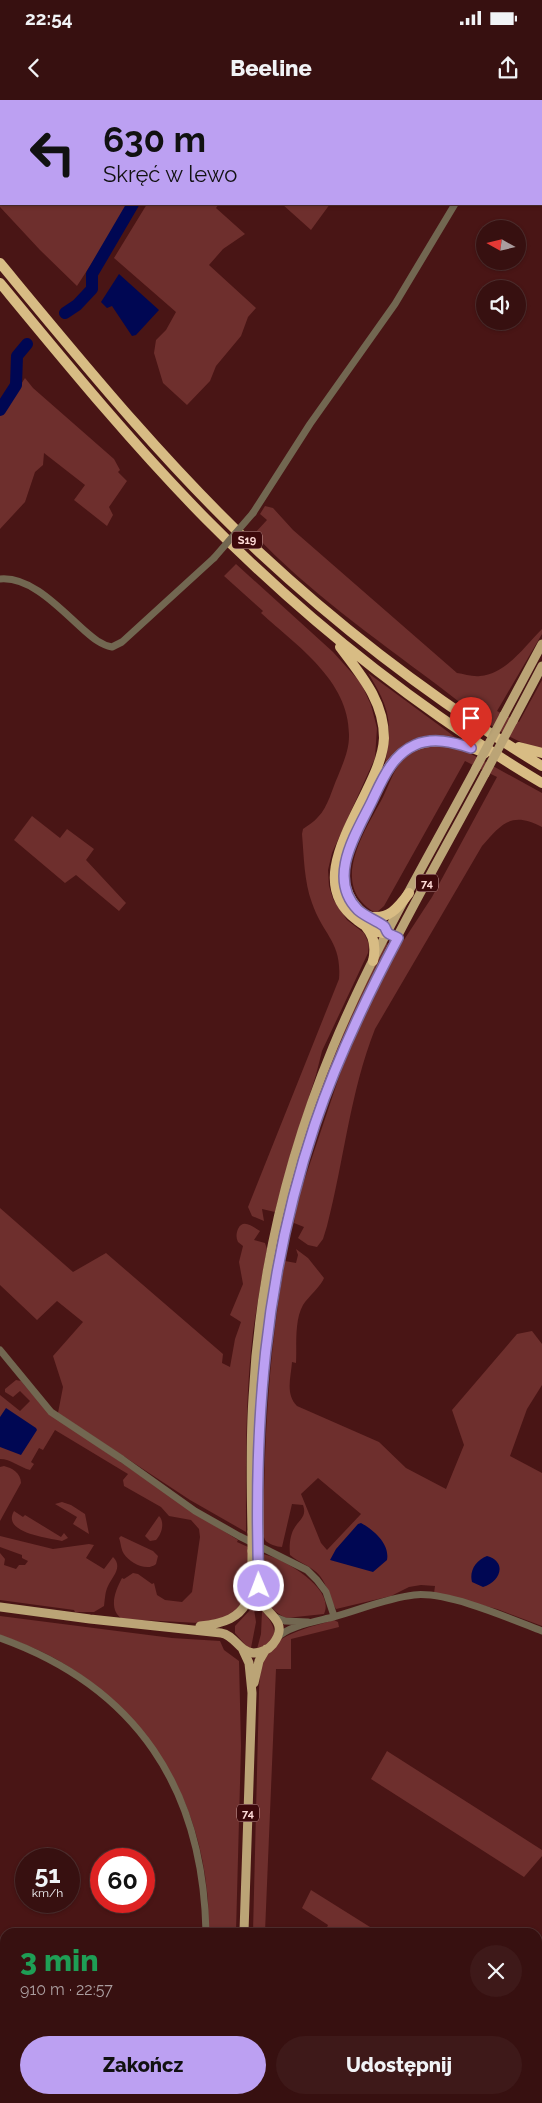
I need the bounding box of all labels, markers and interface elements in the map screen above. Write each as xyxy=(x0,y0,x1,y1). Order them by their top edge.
text: 22:54 xyxy=(25,7,73,29)
icon: back xyxy=(20,54,48,82)
icon: share xyxy=(494,54,522,82)
text: Beeline xyxy=(230,55,312,81)
text: 630 m xyxy=(103,119,206,160)
icon: left xyxy=(20,120,85,185)
text: Skręć w lewo xyxy=(103,161,237,187)
north arrow xyxy=(476,220,526,270)
map controls xyxy=(476,220,526,330)
button: sound xyxy=(476,280,526,330)
road number: S19 xyxy=(232,532,262,548)
pin xyxy=(450,697,492,748)
icon: arrive xyxy=(457,704,485,732)
road number: 74 xyxy=(416,874,438,891)
position arrow xyxy=(232,1559,284,1611)
road number: 74 xyxy=(237,1805,259,1822)
speed limit sign: 60 xyxy=(90,1848,155,1913)
text: 51 xyxy=(34,1859,61,1889)
text: km/h xyxy=(32,1886,63,1900)
text: 3 min xyxy=(20,1943,99,1978)
button: close xyxy=(470,1945,522,1997)
text: 910 m · 22:57 xyxy=(20,1980,113,1999)
button: Zakończ xyxy=(20,2036,266,2094)
button: Udostępnij xyxy=(276,2036,522,2094)

